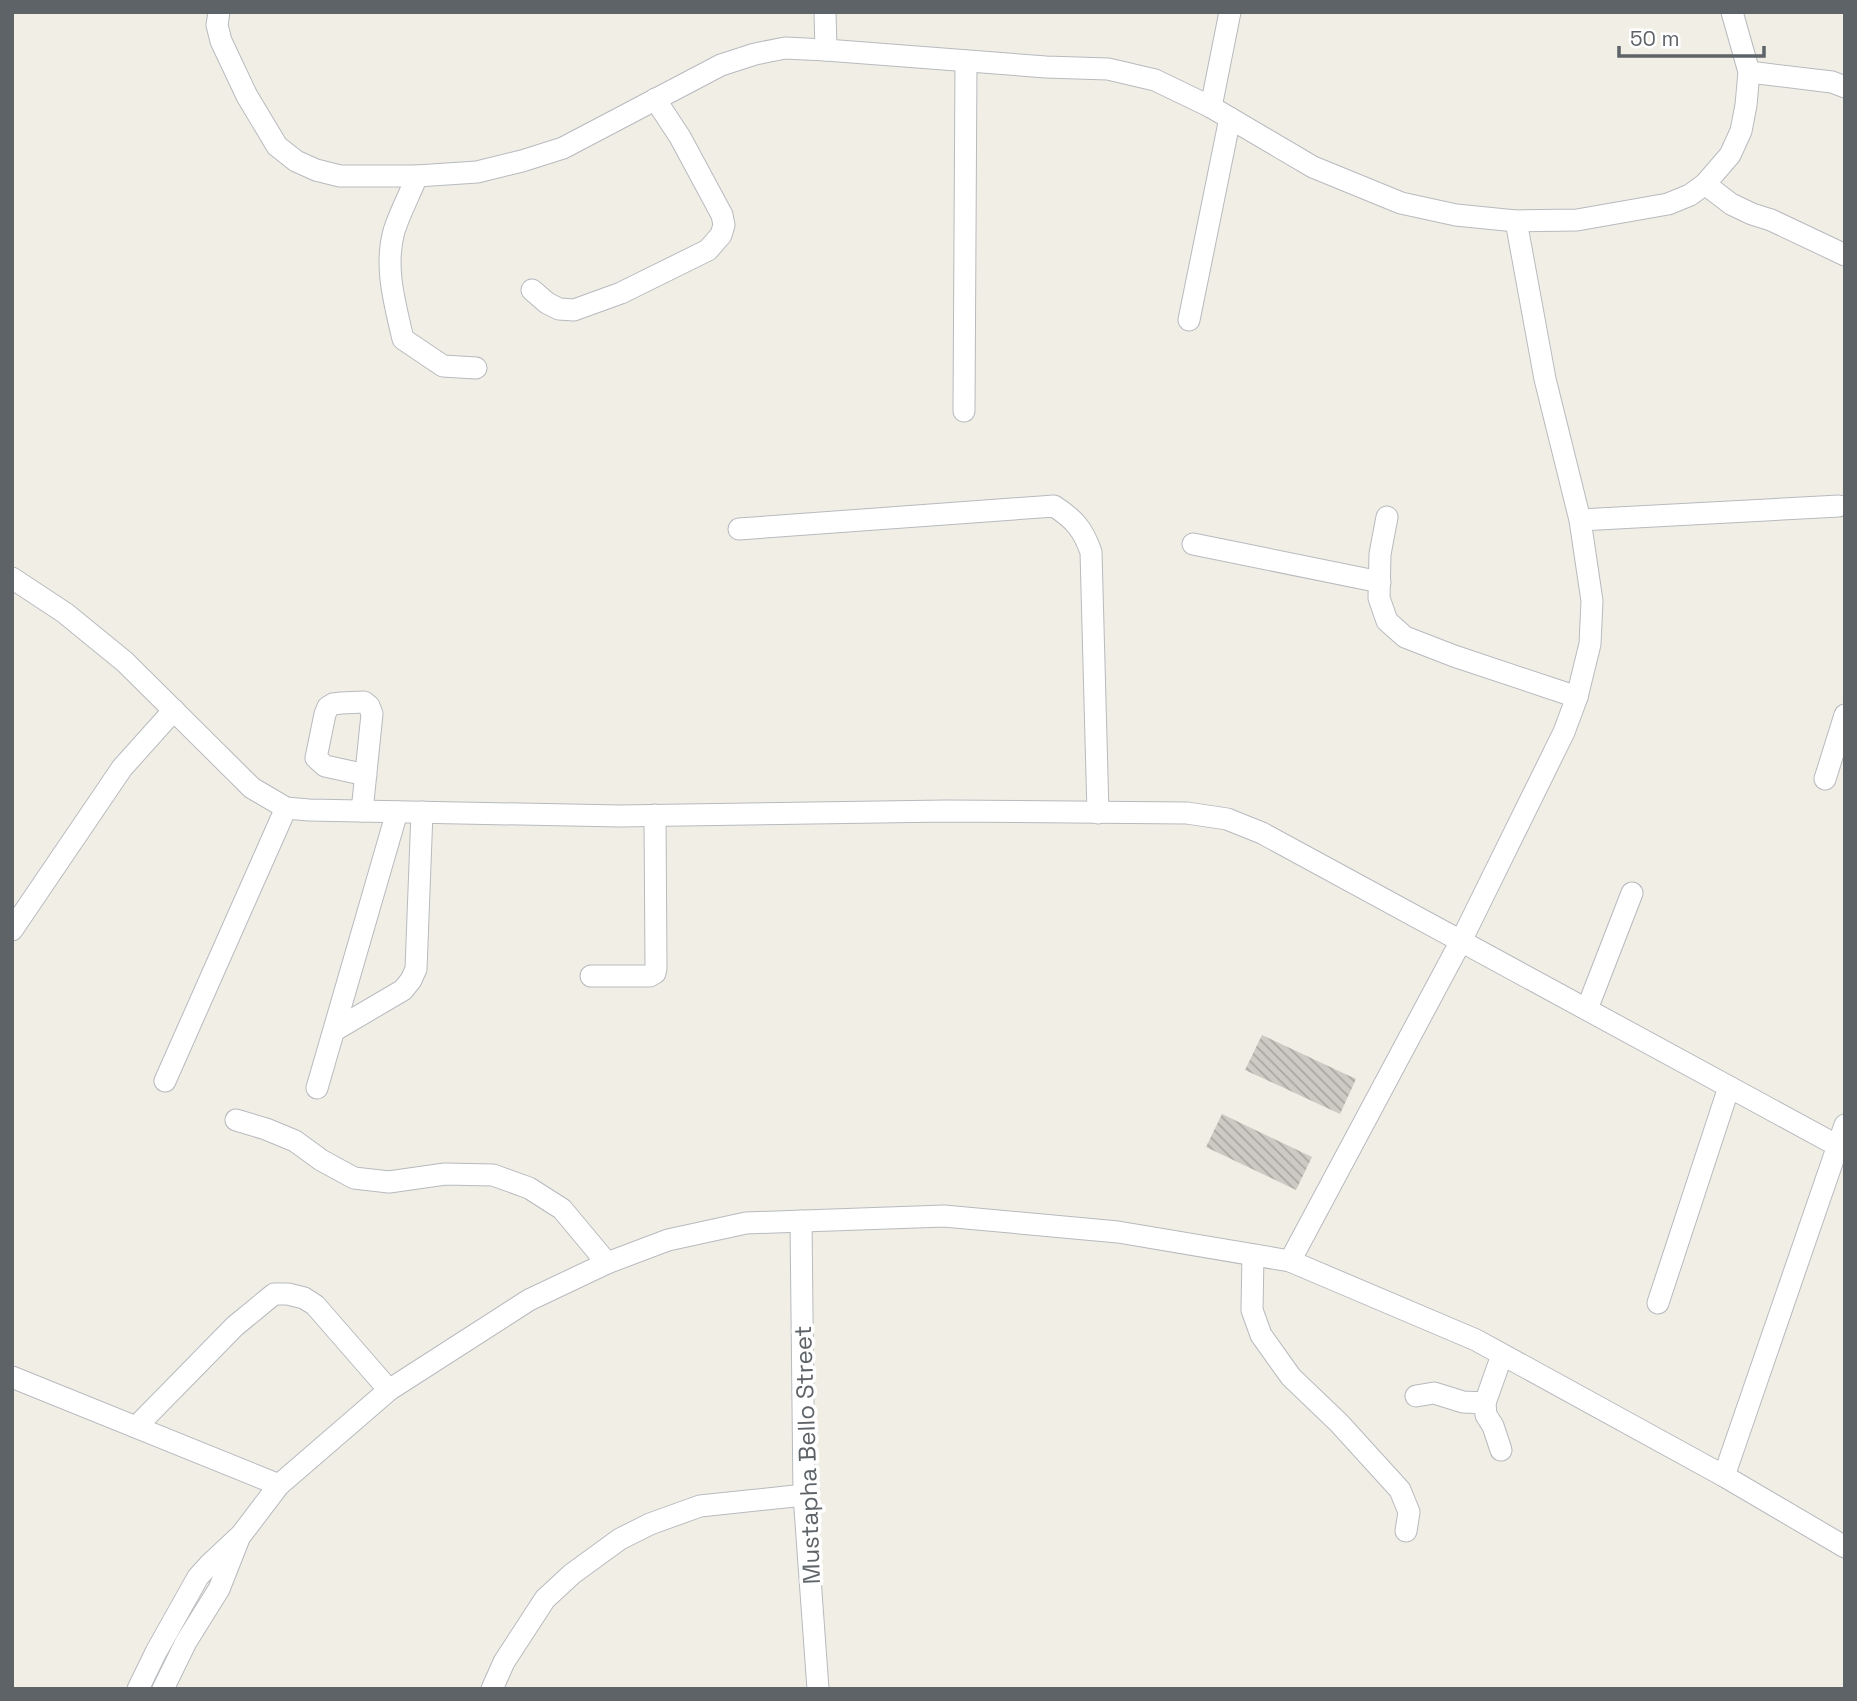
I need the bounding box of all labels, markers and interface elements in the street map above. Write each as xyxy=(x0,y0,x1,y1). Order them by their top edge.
scale bar xyxy=(1619,14,1764,58)
text: 50 m xyxy=(1630,25,1680,52)
street label: Mustapha Bello Street xyxy=(787,1325,827,1585)

